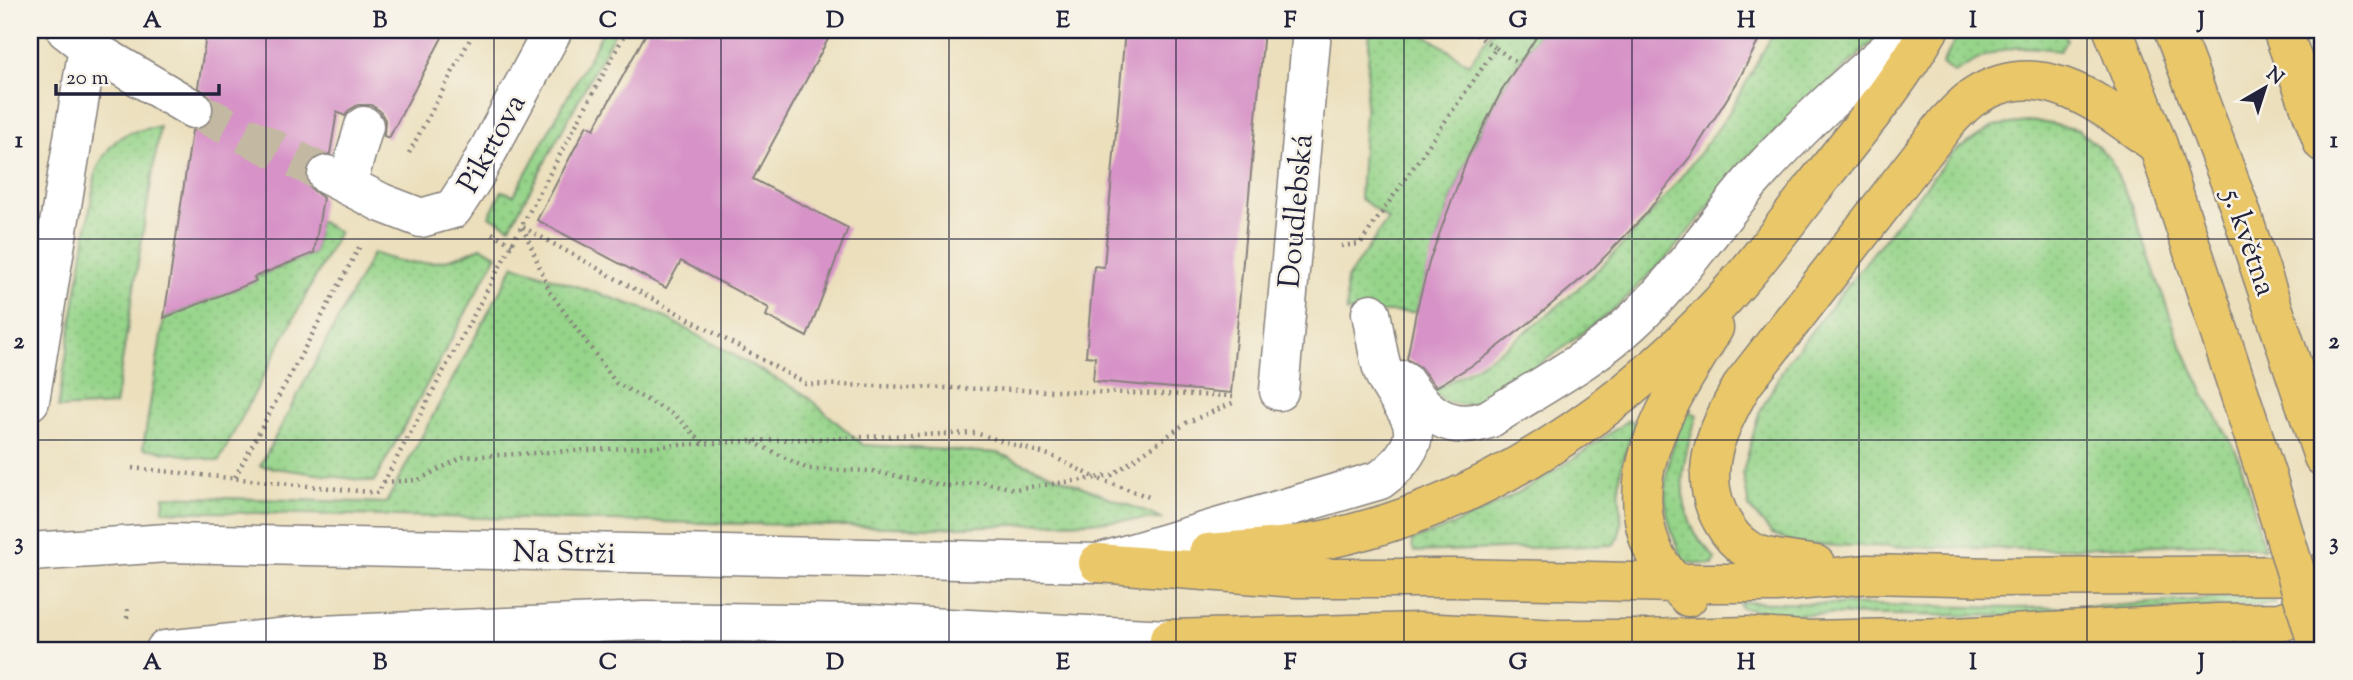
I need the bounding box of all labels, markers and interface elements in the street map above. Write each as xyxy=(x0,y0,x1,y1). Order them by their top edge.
text: A xyxy=(143,5,162,38)
text: B xyxy=(373,5,388,38)
text: C xyxy=(599,5,617,38)
text: D xyxy=(826,5,844,38)
text: E xyxy=(1056,5,1070,38)
text: F xyxy=(1284,5,1297,38)
text: G xyxy=(1509,5,1528,38)
text: H xyxy=(1737,5,1756,38)
text: I xyxy=(1969,5,1977,38)
text: J xyxy=(2196,5,2205,38)
scale bar xyxy=(56,52,219,96)
north arrow xyxy=(2230,52,2300,122)
text: N xyxy=(2260,61,2289,92)
text: 20 m xyxy=(66,64,109,94)
street label: Pikrtova xyxy=(448,87,538,202)
text: 1 xyxy=(15,125,23,158)
text: 1 xyxy=(2330,125,2338,158)
street label: Doudlebská xyxy=(1269,132,1326,290)
street label: 5. května xyxy=(2209,182,2286,302)
text: 2 xyxy=(14,326,25,359)
text: 2 xyxy=(2329,326,2340,359)
text: 3 xyxy=(14,527,24,560)
text: 3 xyxy=(2329,527,2339,560)
street label: Na Strži xyxy=(512,532,616,577)
text: A xyxy=(143,647,162,680)
text: B xyxy=(373,647,388,680)
text: C xyxy=(599,647,617,680)
text: D xyxy=(826,647,844,680)
text: E xyxy=(1056,647,1070,680)
text: F xyxy=(1284,647,1297,680)
text: G xyxy=(1509,647,1528,680)
text: H xyxy=(1737,647,1756,680)
text: I xyxy=(1969,647,1977,680)
text: J xyxy=(2196,647,2205,680)

